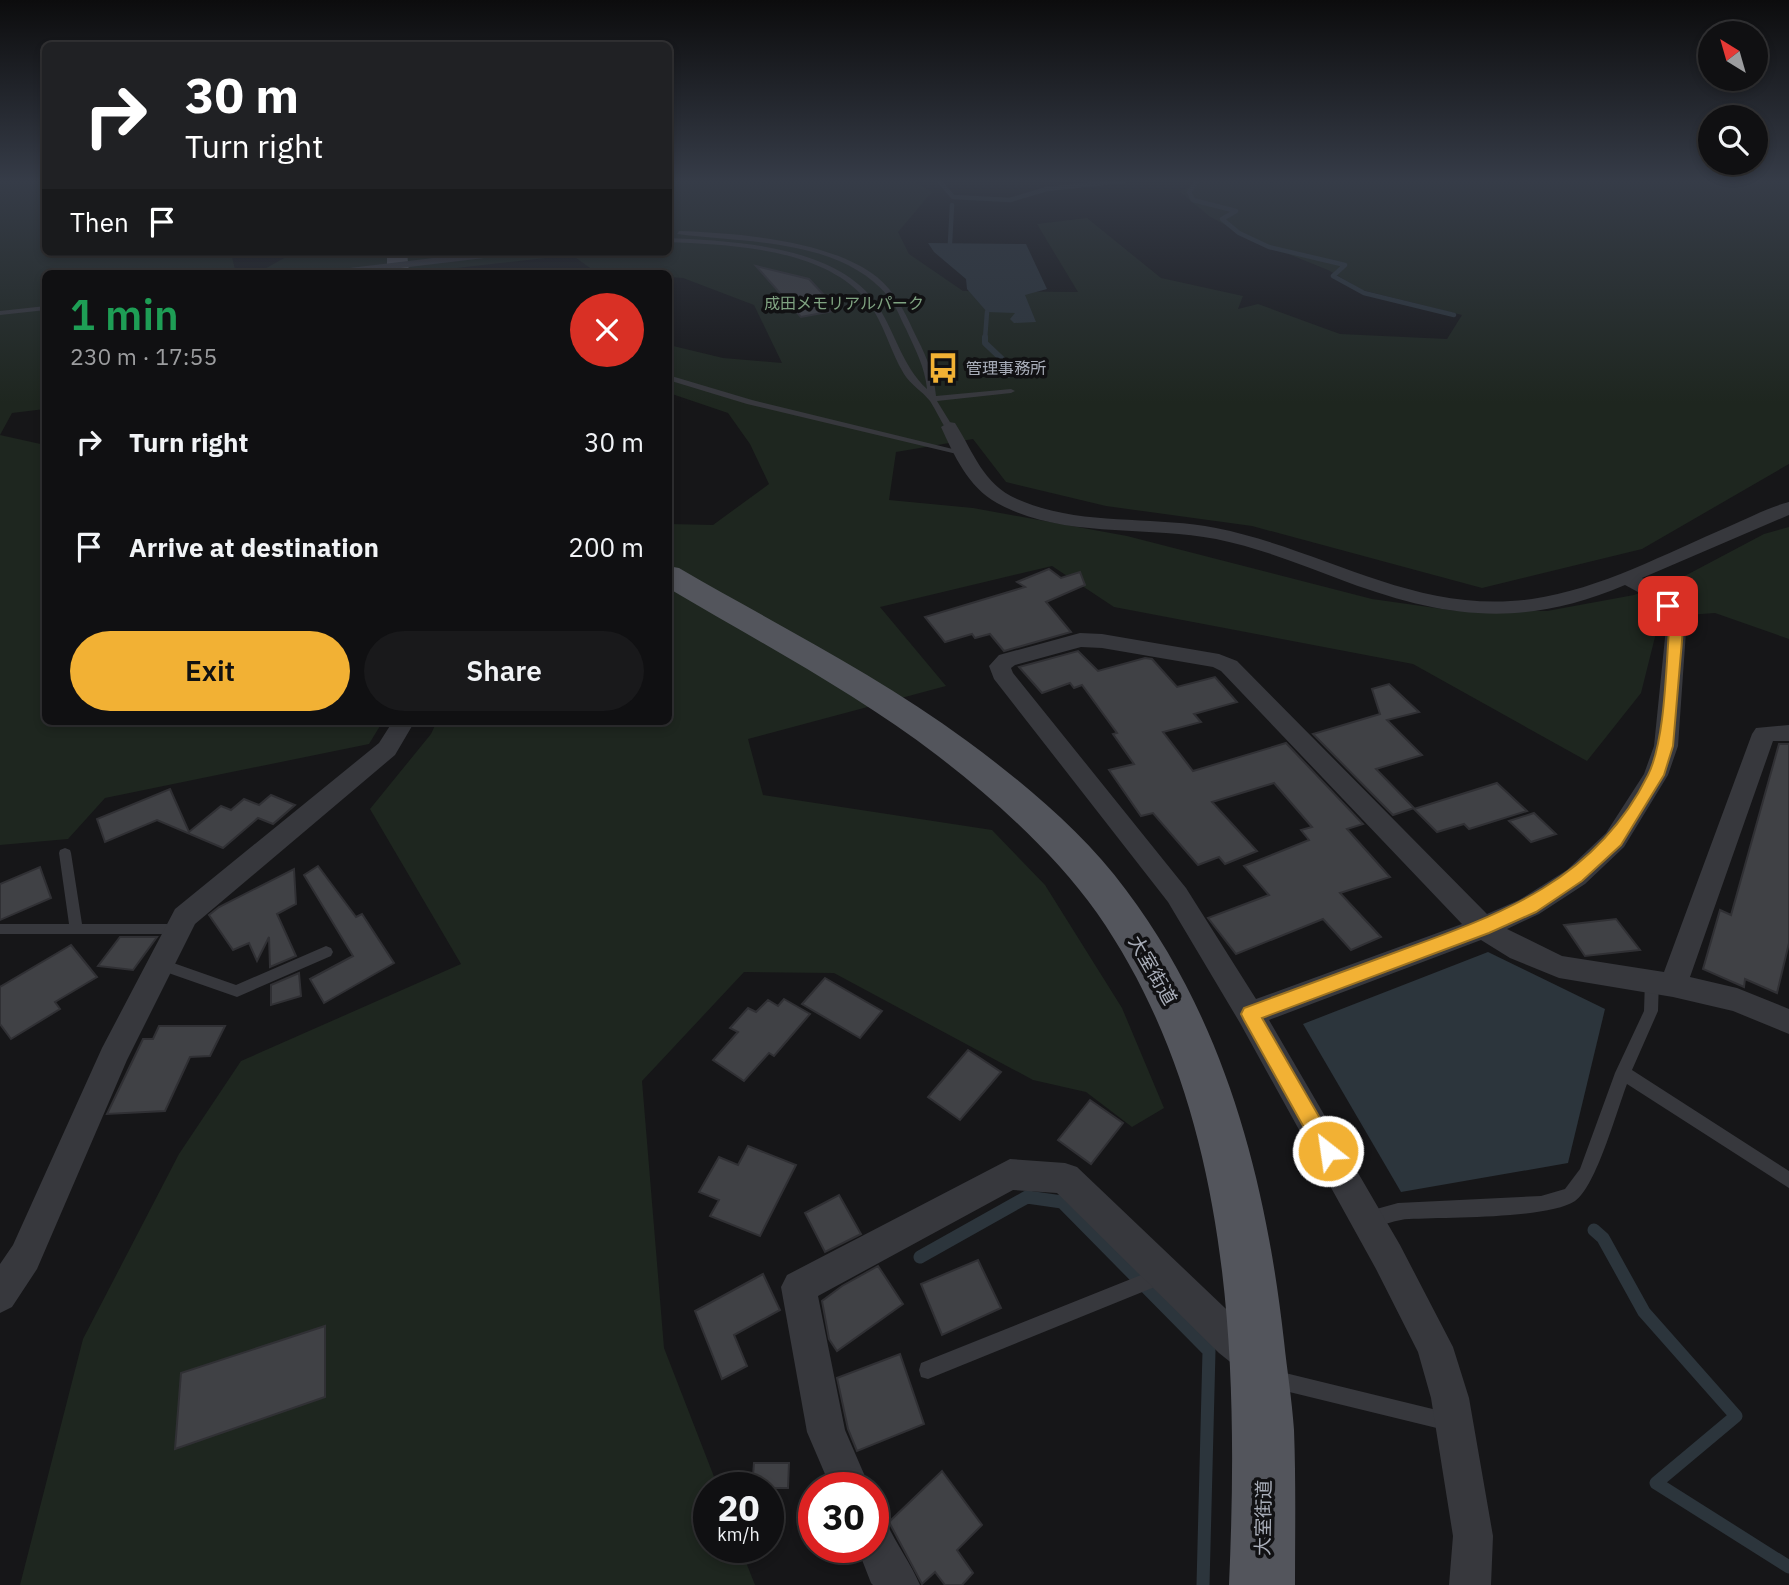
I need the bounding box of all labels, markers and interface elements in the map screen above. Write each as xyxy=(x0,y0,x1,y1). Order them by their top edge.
north arrow xyxy=(1698,21,1768,91)
map controls xyxy=(1698,21,1768,175)
text: 30 m xyxy=(185,63,299,126)
icon: right xyxy=(70,70,161,161)
button: search xyxy=(1698,105,1768,175)
text: Turn right xyxy=(185,125,323,167)
icon: arrive xyxy=(143,203,181,241)
text: Then xyxy=(70,205,129,239)
text: 1 min xyxy=(70,287,179,342)
button: close xyxy=(570,293,644,367)
park label: 成田メモリアルパーク xyxy=(764,293,924,313)
text: 230 m · 17:55 xyxy=(70,341,217,371)
bus stop icon: 管理事務所 xyxy=(926,351,960,385)
place label: 管理事務所 xyxy=(966,358,1046,378)
icon: right xyxy=(70,423,108,461)
text: Turn right xyxy=(129,425,248,459)
text: 30 m xyxy=(584,425,644,459)
icon: arrive xyxy=(70,528,108,566)
text: Arrive at destination xyxy=(129,530,379,564)
text: 200 m xyxy=(568,530,644,564)
pin xyxy=(1638,576,1698,636)
icon: arrive xyxy=(1649,587,1687,625)
button: Exit xyxy=(70,631,350,711)
button: Share xyxy=(364,631,644,711)
street label: 大室街道 xyxy=(1124,931,1182,1009)
position arrow xyxy=(1291,1114,1365,1188)
speed limit sign: 30 xyxy=(798,1472,889,1563)
street label: 大室街道 xyxy=(1250,1480,1276,1556)
text: 20 xyxy=(717,1485,760,1531)
text: km/h xyxy=(717,1523,760,1546)

